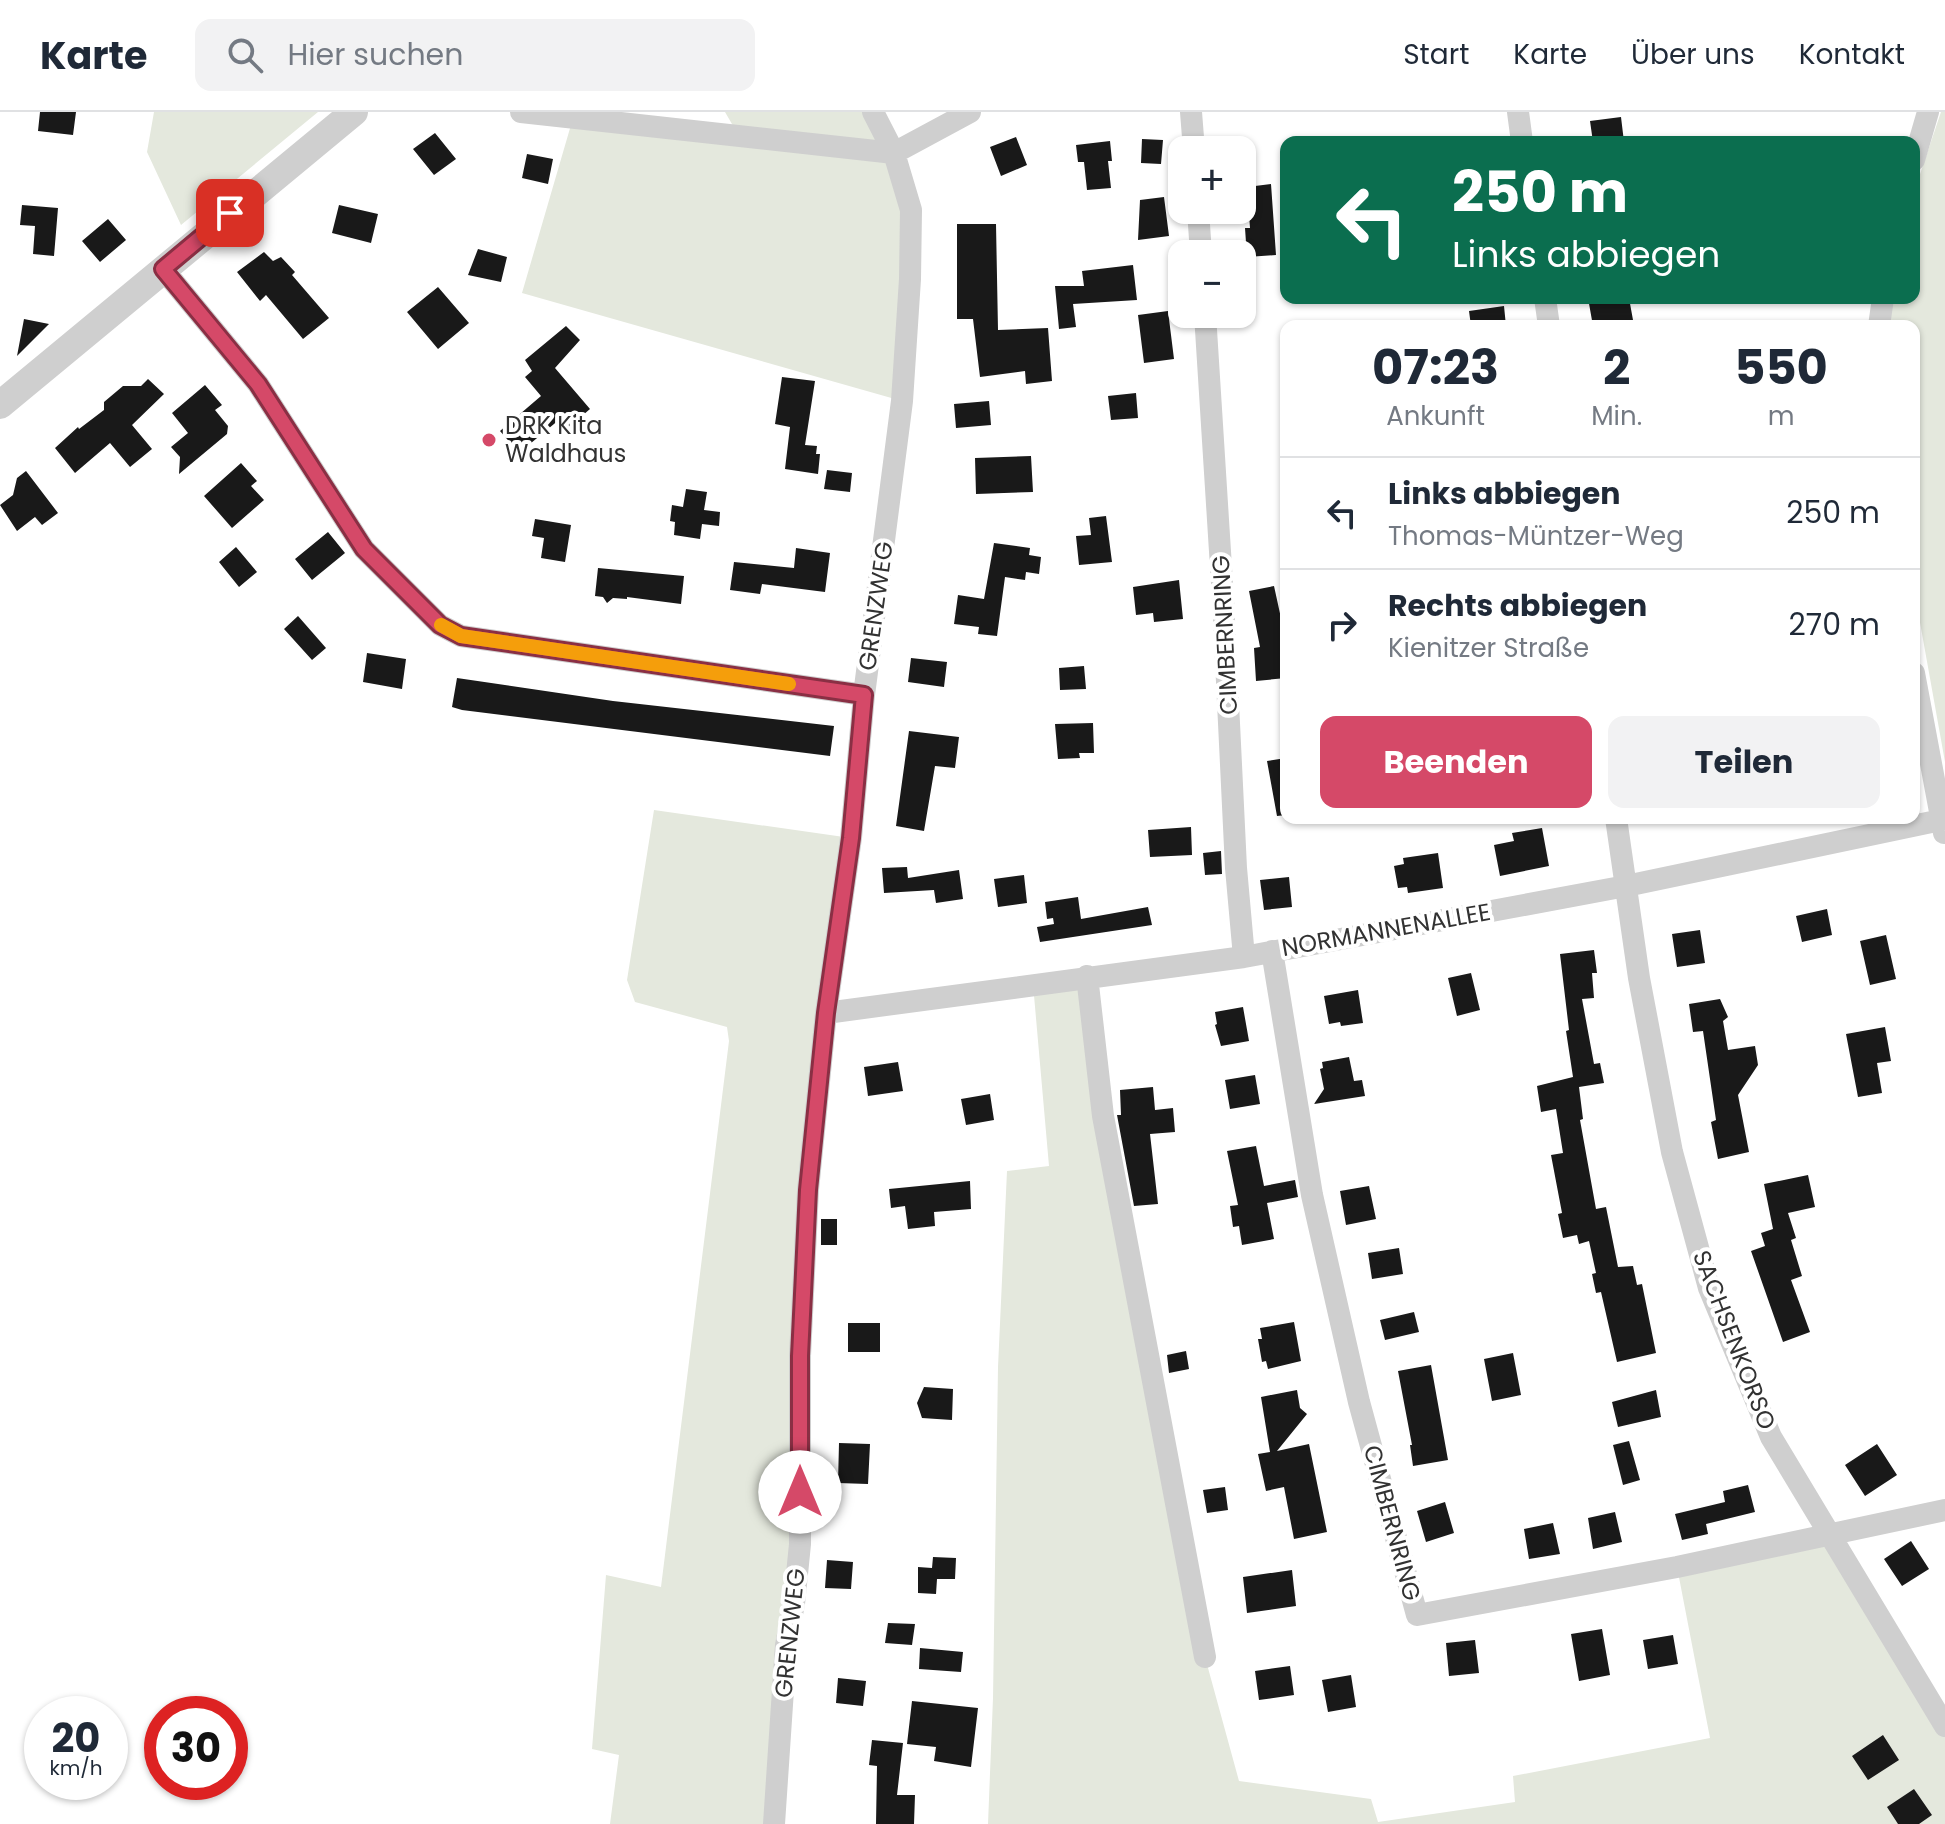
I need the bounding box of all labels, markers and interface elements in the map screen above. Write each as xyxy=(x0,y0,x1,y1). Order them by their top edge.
search box xyxy=(195,19,755,91)
text: Karte xyxy=(40,29,147,82)
icon: search xyxy=(223,33,267,77)
text: Hier suchen xyxy=(287,33,463,76)
text: Start xyxy=(1403,35,1469,74)
text: Karte xyxy=(1513,35,1587,74)
text: Über uns xyxy=(1631,35,1755,74)
text: Kontakt xyxy=(1799,35,1905,74)
map controls xyxy=(1168,136,1256,328)
button: + xyxy=(1168,136,1256,224)
text: 250 m xyxy=(1452,153,1628,232)
icon: left xyxy=(1320,168,1424,272)
pin xyxy=(196,179,264,247)
icon: arrive xyxy=(208,191,252,235)
text: Links abbiegen xyxy=(1452,229,1720,280)
button: − xyxy=(1168,240,1256,328)
text: 07:23 xyxy=(1372,334,1499,401)
text: 2 xyxy=(1603,334,1630,401)
text: 550 xyxy=(1734,334,1828,401)
text: Ankunft xyxy=(1386,398,1485,434)
text: Min. xyxy=(1591,398,1642,434)
text: m xyxy=(1768,398,1794,434)
place label: DRK Kita Waldhaus xyxy=(505,409,626,470)
marker: DRK Kita Waldhaus xyxy=(480,431,498,449)
text: Links abbiegen xyxy=(1388,472,1621,515)
icon: left xyxy=(1320,491,1364,535)
text: 250 m xyxy=(1786,491,1880,534)
text: Thomas-Müntzer-Weg xyxy=(1388,518,1684,554)
street label: GRENZWEG xyxy=(850,539,901,673)
street label: CIMBERNRING xyxy=(1204,554,1245,716)
text: Rechts abbiegen xyxy=(1388,584,1647,627)
icon: right xyxy=(1320,603,1364,647)
text: 270 m xyxy=(1789,603,1880,646)
text: Kienitzer Straße xyxy=(1388,630,1589,666)
button: Beenden xyxy=(1320,716,1592,808)
button: Teilen xyxy=(1608,716,1880,808)
street label: NORMANNENALLEE xyxy=(1279,895,1493,964)
street label: SACHSENKORSO xyxy=(1685,1245,1784,1434)
street label: CIMBERNRING xyxy=(1356,1442,1429,1604)
position arrow xyxy=(758,1450,842,1534)
street label: GRENZWEG xyxy=(766,1567,813,1699)
speed limit sign: 30 xyxy=(144,1696,248,1800)
text: 20 xyxy=(52,1710,100,1766)
text: km/h xyxy=(49,1754,103,1782)

